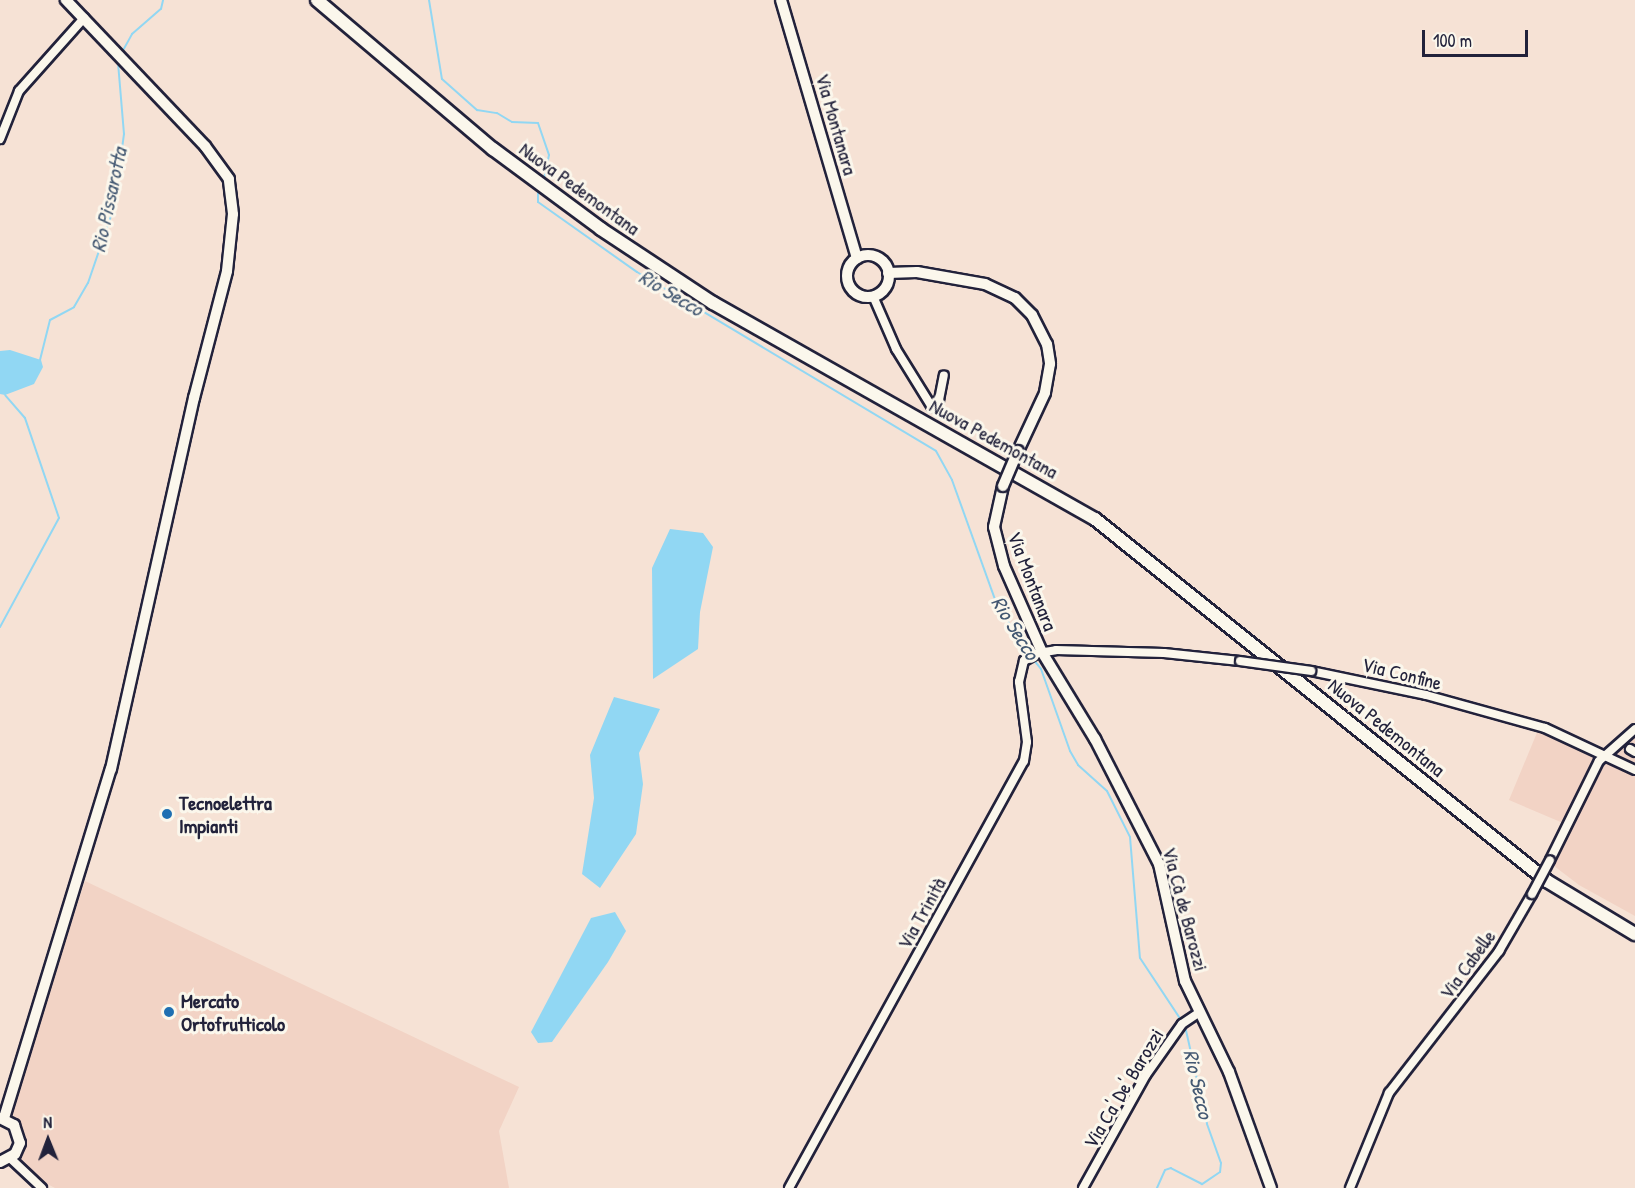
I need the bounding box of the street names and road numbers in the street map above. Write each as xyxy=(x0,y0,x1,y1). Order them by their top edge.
street label: Via Montanara xyxy=(811,71,863,177)
street label: Nuova Pedemontana xyxy=(515,136,645,240)
street label: Nuova Pedemontana xyxy=(926,393,1062,483)
street label: Via Montanara xyxy=(1003,528,1063,634)
street label: Via Confine xyxy=(1360,652,1444,694)
street label: Nuova Pedemontana xyxy=(1324,673,1450,781)
street label: Via Cà de Barozzi xyxy=(1158,844,1214,974)
street label: Via Trinità xyxy=(892,873,950,953)
street label: Via Cabelle xyxy=(1434,925,1500,1003)
street label: Via Ca' De' Barozzi xyxy=(1078,1024,1168,1152)

